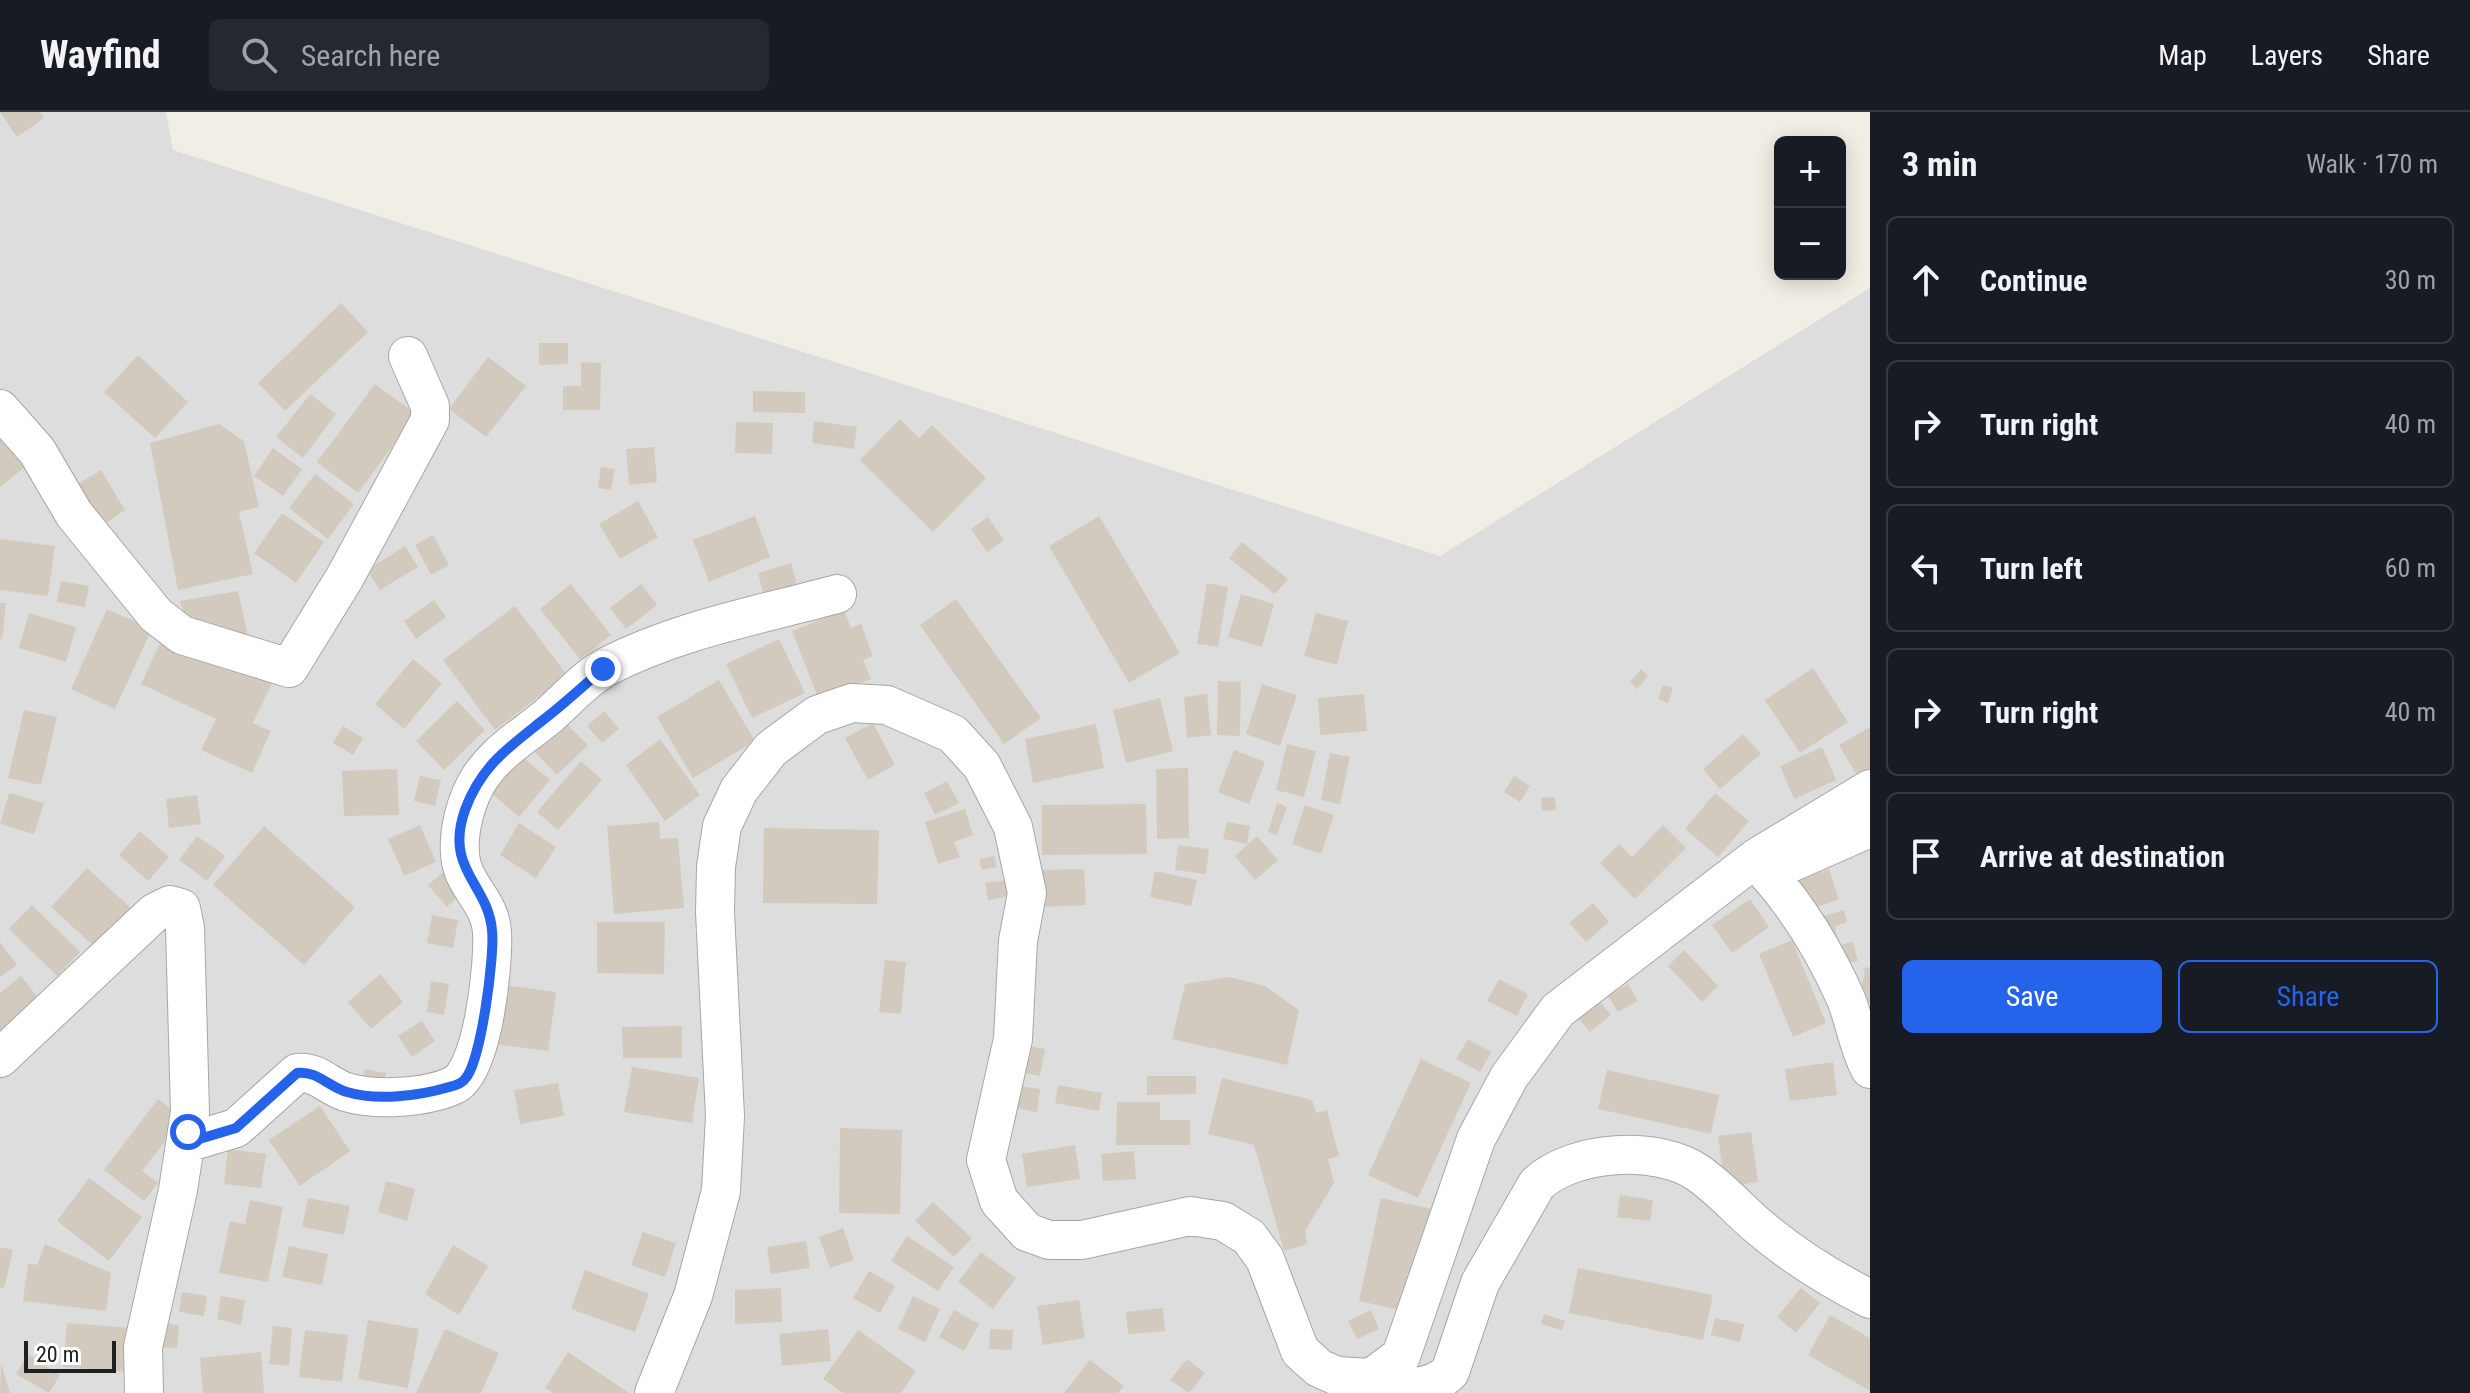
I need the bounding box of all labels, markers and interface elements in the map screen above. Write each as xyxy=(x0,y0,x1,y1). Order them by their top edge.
search box xyxy=(209,19,769,91)
text: Wayfind xyxy=(40,33,161,77)
icon: search xyxy=(237,33,281,77)
text: Search here xyxy=(301,38,440,73)
text: Map xyxy=(2158,39,2207,72)
text: Layers xyxy=(2251,39,2323,72)
text: Share xyxy=(2367,39,2430,72)
map controls xyxy=(1774,136,1846,280)
button: + xyxy=(1774,136,1846,208)
text: 3 min xyxy=(1902,144,1978,184)
text: Walk · 170 m xyxy=(2306,149,2438,179)
button: − xyxy=(1774,208,1846,280)
icon: ahead xyxy=(1904,258,1948,302)
text: Continue xyxy=(1980,263,2087,298)
text: 30 m xyxy=(2385,265,2436,295)
icon: right xyxy=(1904,402,1948,446)
text: Turn right xyxy=(1980,407,2098,442)
text: 40 m xyxy=(2385,409,2436,439)
icon: left xyxy=(1904,546,1948,590)
text: Turn left xyxy=(1980,551,2083,586)
text: 60 m xyxy=(2385,553,2436,583)
route end xyxy=(585,651,621,687)
icon: right xyxy=(1904,690,1948,734)
text: Turn right xyxy=(1980,695,2098,730)
text: 40 m xyxy=(2385,697,2436,727)
icon: arrive xyxy=(1904,834,1948,878)
text: Arrive at destination xyxy=(1980,839,2225,874)
button: Save xyxy=(1902,960,2162,1033)
button: Share xyxy=(2178,960,2438,1033)
route start xyxy=(170,1114,206,1150)
scale bar xyxy=(24,1337,116,1373)
text: 20 m xyxy=(36,1342,79,1367)

